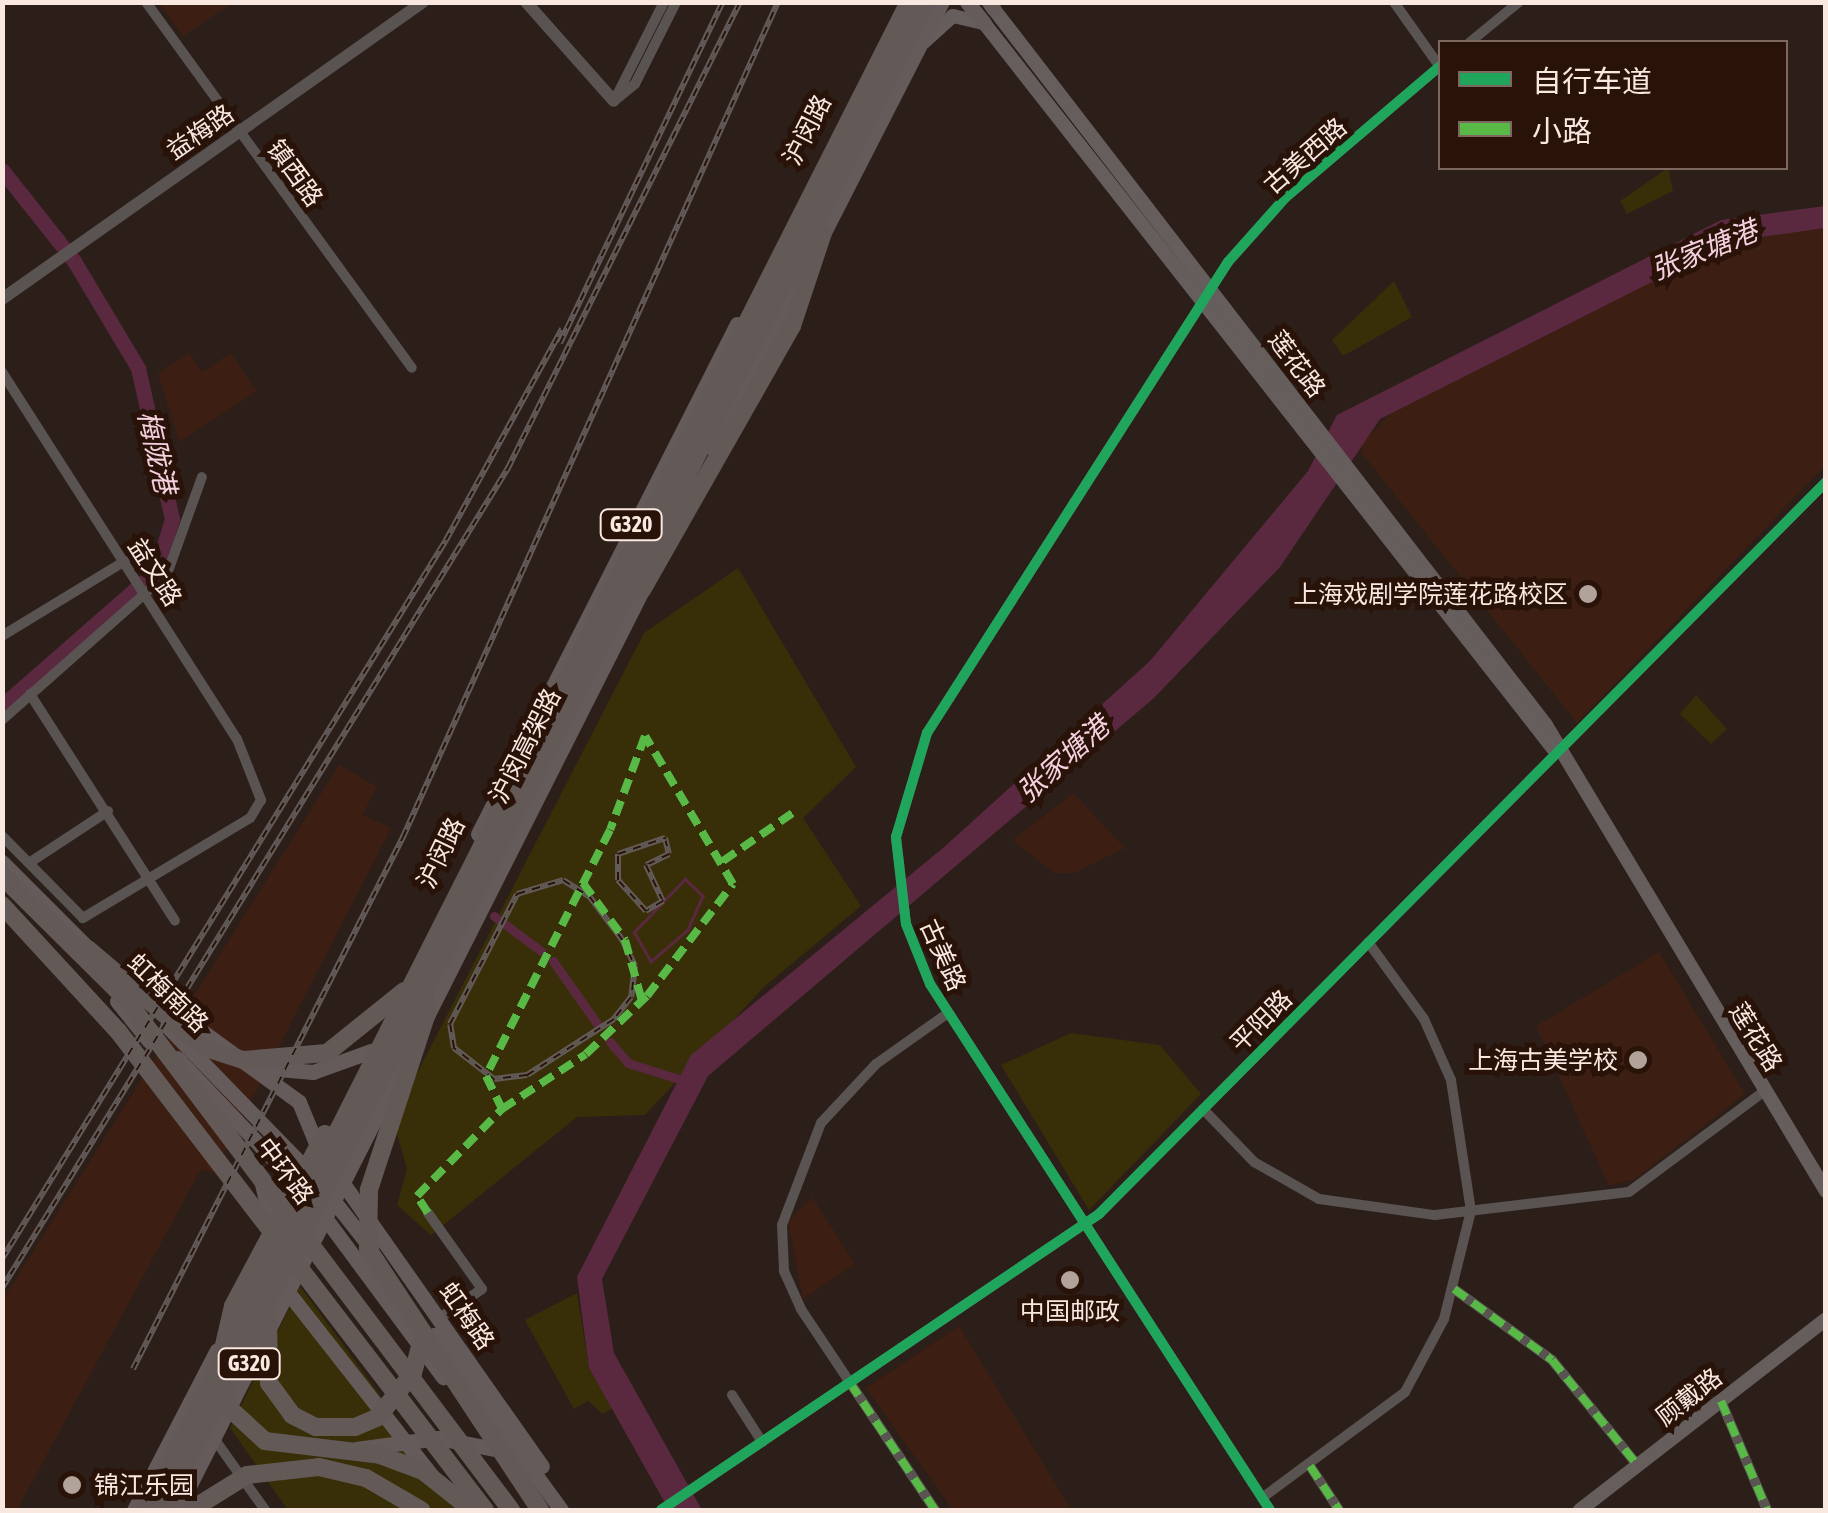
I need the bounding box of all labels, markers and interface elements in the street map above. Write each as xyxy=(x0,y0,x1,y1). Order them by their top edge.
legend xyxy=(1438,40,1788,170)
text: 自行车道 xyxy=(1532,64,1652,98)
street label: 沪闵路 xyxy=(777,90,837,170)
street label: 益梅路 xyxy=(161,98,239,166)
street label: 古美西路 xyxy=(1257,112,1353,200)
text: 小路 xyxy=(1532,114,1592,148)
street label: 镇西路 xyxy=(261,134,329,212)
water label: 张家塘港 xyxy=(1646,213,1762,287)
street label: 莲花路 xyxy=(1262,325,1332,403)
water label: 梅陇港 xyxy=(131,407,183,497)
road number: G320 xyxy=(598,508,664,542)
street label: 益文路 xyxy=(122,532,188,612)
place label: 上海戏剧学院莲花路校区 xyxy=(1293,579,1568,609)
marker: 上海戏剧学院莲花路校区 xyxy=(1577,583,1599,605)
street label: 沪闵高架路 xyxy=(483,684,567,808)
water label: 张家塘港 xyxy=(1010,709,1116,809)
street label: 沪闵路 xyxy=(411,813,471,893)
street label: 古美路 xyxy=(914,915,972,995)
street label: 虹梅南路 xyxy=(122,947,214,1039)
street label: 平阳路 xyxy=(1224,984,1298,1058)
street label: 莲花路 xyxy=(1723,997,1789,1077)
place label: 上海古美学校 xyxy=(1468,1045,1618,1075)
marker: 上海古美学校 xyxy=(1627,1049,1649,1071)
street label: 中环路 xyxy=(250,1132,320,1210)
marker: 中国邮政 xyxy=(1059,1269,1081,1291)
street label: 虹梅路 xyxy=(433,1277,501,1355)
place label: 中国邮政 xyxy=(1020,1296,1120,1326)
road number: G320 xyxy=(216,1347,282,1381)
street label: 顾戴路 xyxy=(1650,1362,1728,1432)
place label: 锦江乐园 xyxy=(94,1470,194,1500)
marker: 锦江乐园 xyxy=(59,1472,85,1498)

